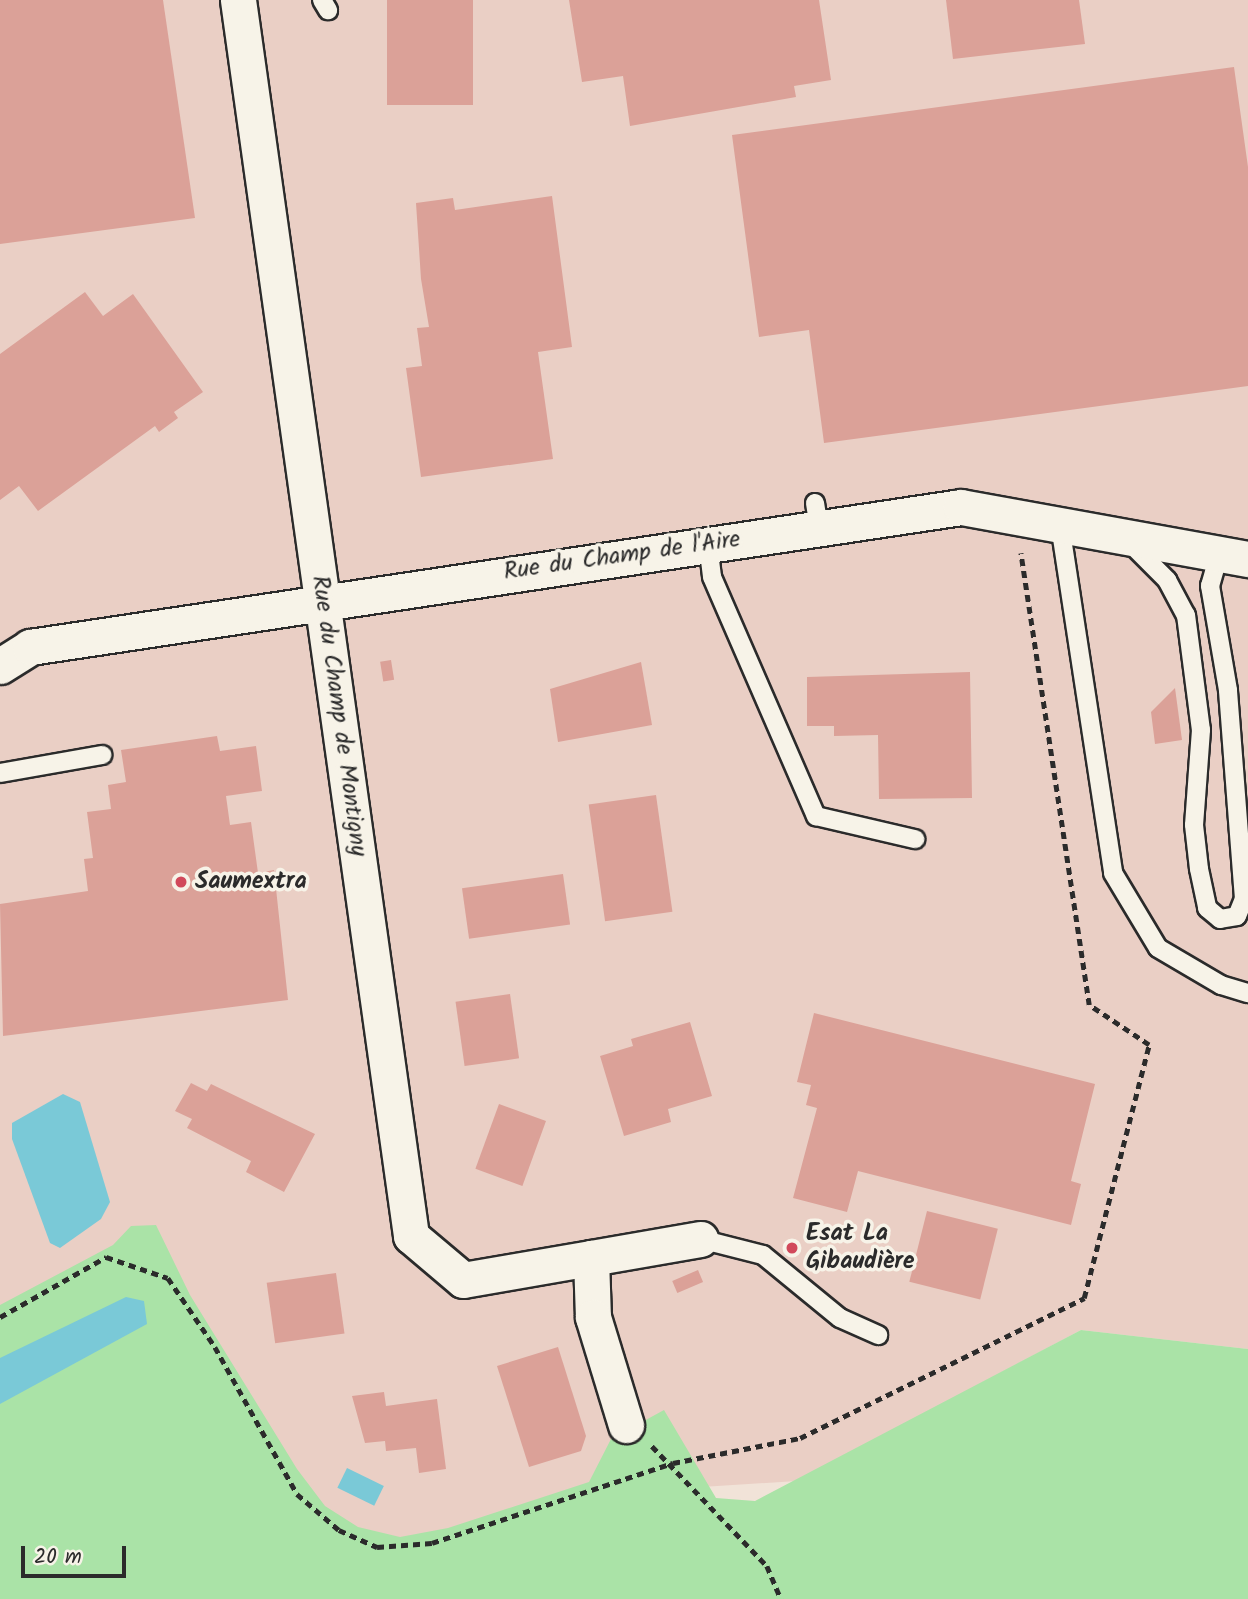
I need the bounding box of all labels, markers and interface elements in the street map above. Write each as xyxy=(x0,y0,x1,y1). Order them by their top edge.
street label: Rue du Champ de l'Aire xyxy=(502,525,742,587)
street label: Rue du Champ de Montigny xyxy=(305,574,373,858)
place label: Saumextra xyxy=(195,868,307,896)
marker: Saumextra xyxy=(173,874,189,890)
place label: Esat La Gibaudière xyxy=(806,1220,915,1276)
marker: Esat La Gibaudière xyxy=(784,1240,800,1256)
scale bar xyxy=(24,1532,130,1576)
text: 20 m xyxy=(34,1541,82,1574)

